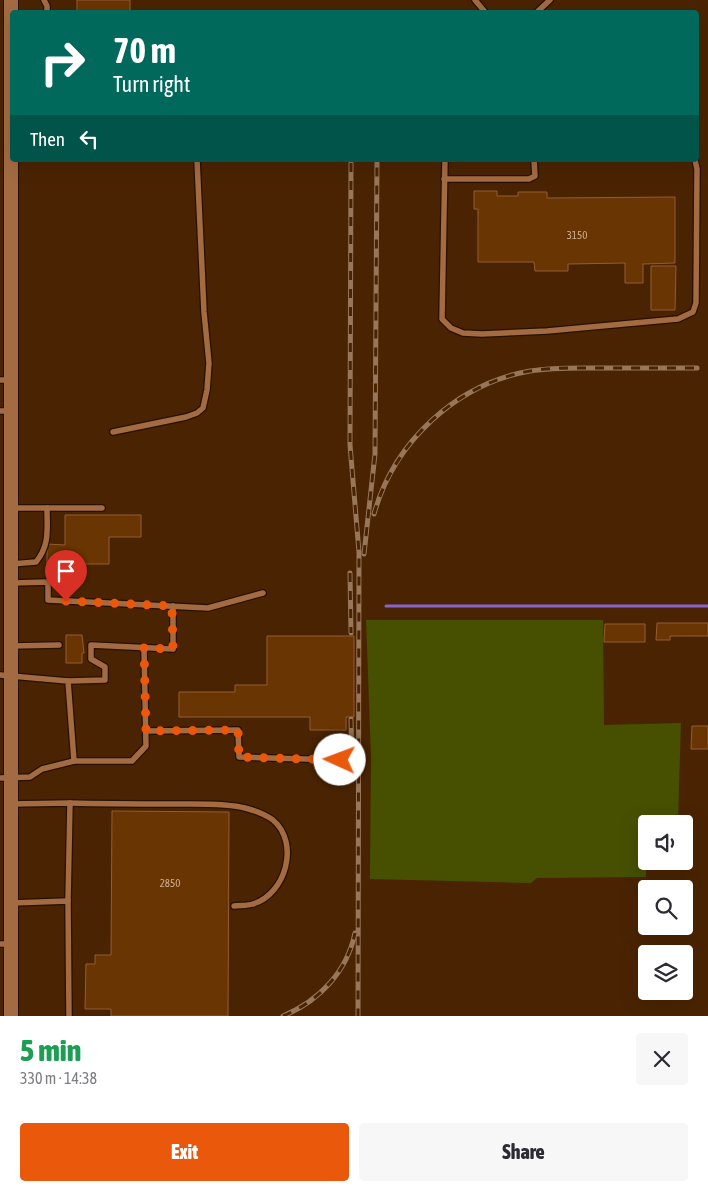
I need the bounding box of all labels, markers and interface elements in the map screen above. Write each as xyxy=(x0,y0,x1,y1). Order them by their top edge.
icon: right xyxy=(30,30,95,95)
text: 70 m xyxy=(113,30,176,70)
text: Turn right xyxy=(113,71,190,97)
icon: left xyxy=(75,125,103,153)
text: Then xyxy=(30,128,65,150)
house number: 3150 xyxy=(567,229,587,241)
pin xyxy=(45,550,87,601)
icon: arrive xyxy=(52,557,80,585)
position arrow xyxy=(313,733,365,785)
map controls xyxy=(638,815,693,1000)
button: sound xyxy=(638,815,693,870)
house number: 2850 xyxy=(160,877,180,889)
button: search xyxy=(638,880,693,935)
button: layers xyxy=(638,945,693,1000)
text: 5 min xyxy=(20,1033,81,1067)
button: close xyxy=(636,1033,688,1085)
text: 330 m · 14:38 xyxy=(20,1069,97,1087)
button: Exit xyxy=(20,1123,349,1181)
button: Share xyxy=(359,1123,688,1181)

